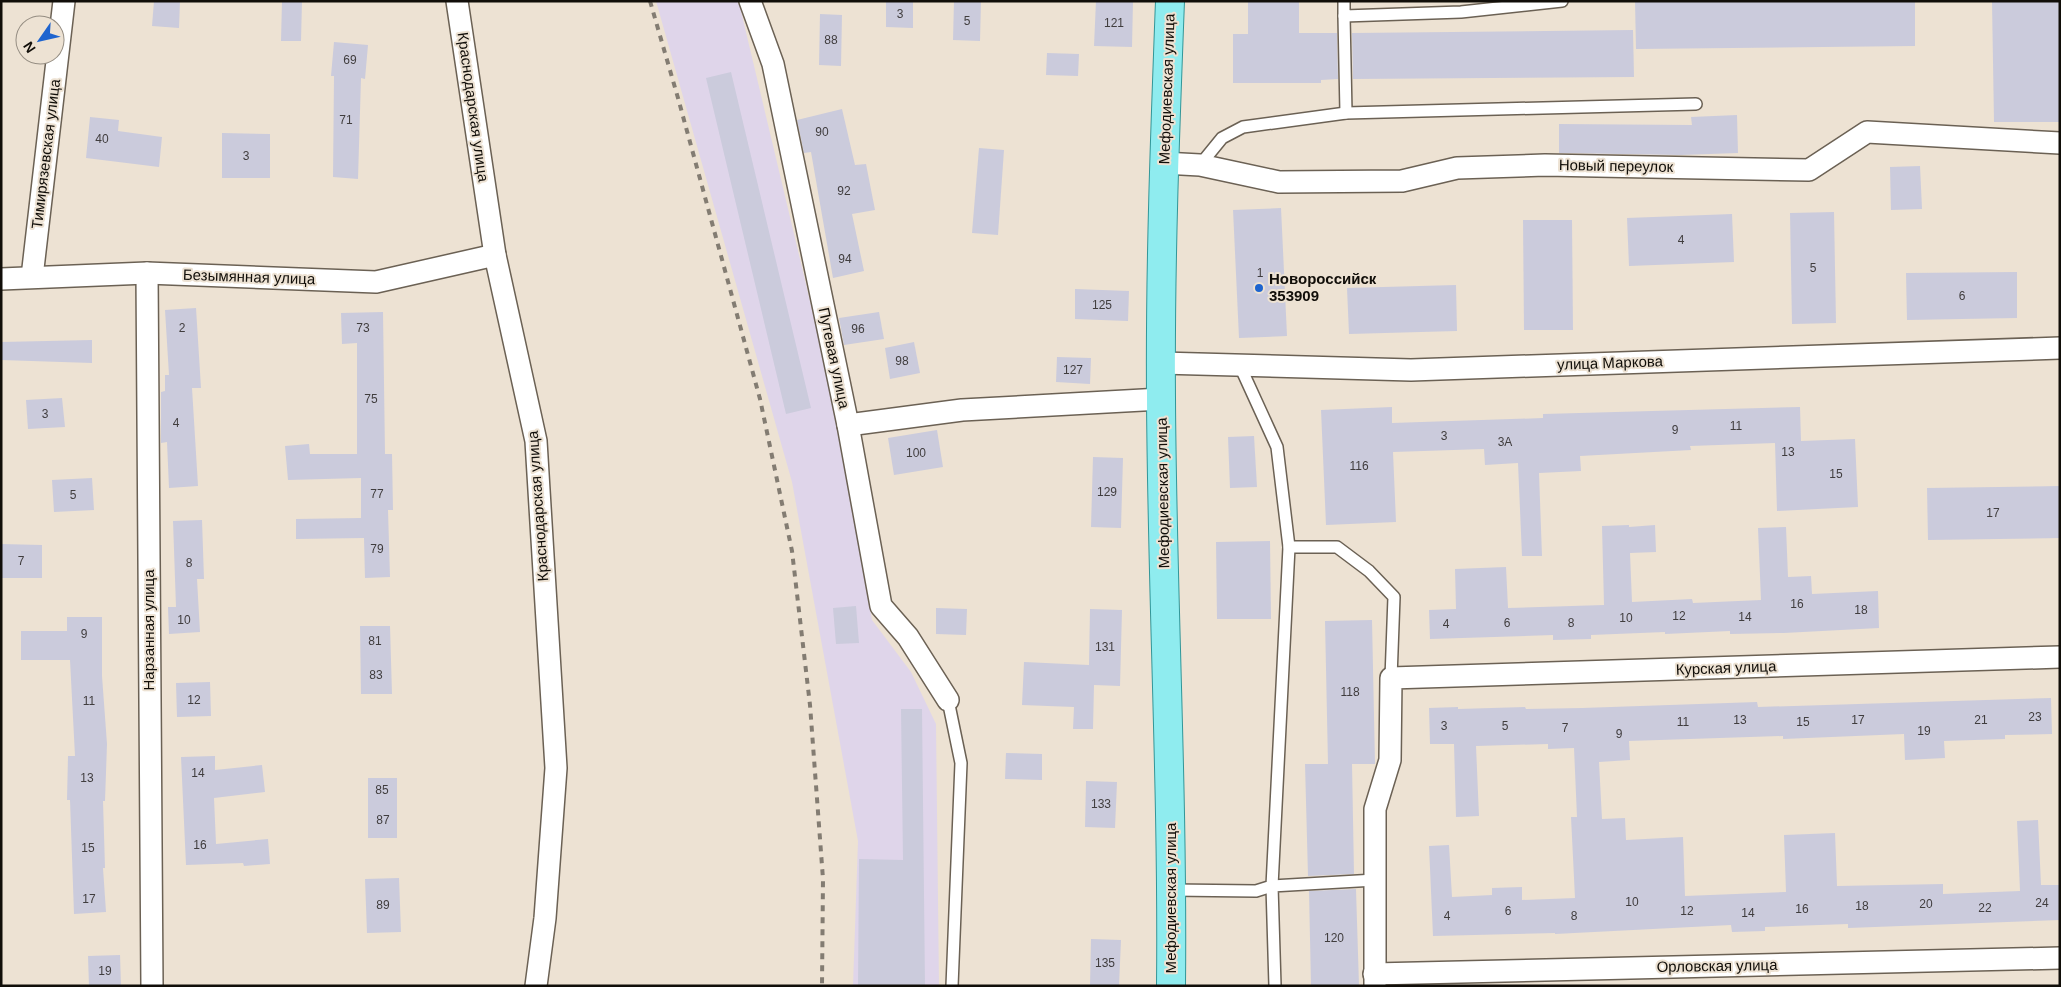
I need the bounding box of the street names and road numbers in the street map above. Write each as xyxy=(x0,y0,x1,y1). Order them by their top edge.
street label: Мефодиевская улица xyxy=(1155,13,1178,165)
street label: Краснодарская улица xyxy=(455,31,493,183)
street label: Тимирязевская улица xyxy=(28,77,63,230)
street label: Новый переулок xyxy=(1559,156,1674,175)
street label: Безымянная улица xyxy=(183,266,316,287)
street label: Путевая улица xyxy=(815,306,854,411)
street label: улица Маркова xyxy=(1557,352,1664,373)
street label: Мефодиевская улица xyxy=(1153,417,1172,569)
street label: Краснодарская улица xyxy=(524,430,551,582)
street label: Нарзанная улица xyxy=(140,569,157,691)
street label: Курская улица xyxy=(1675,657,1777,678)
street label: Мефодиевская улица xyxy=(1162,822,1179,973)
street label: Орловская улица xyxy=(1656,956,1778,975)

